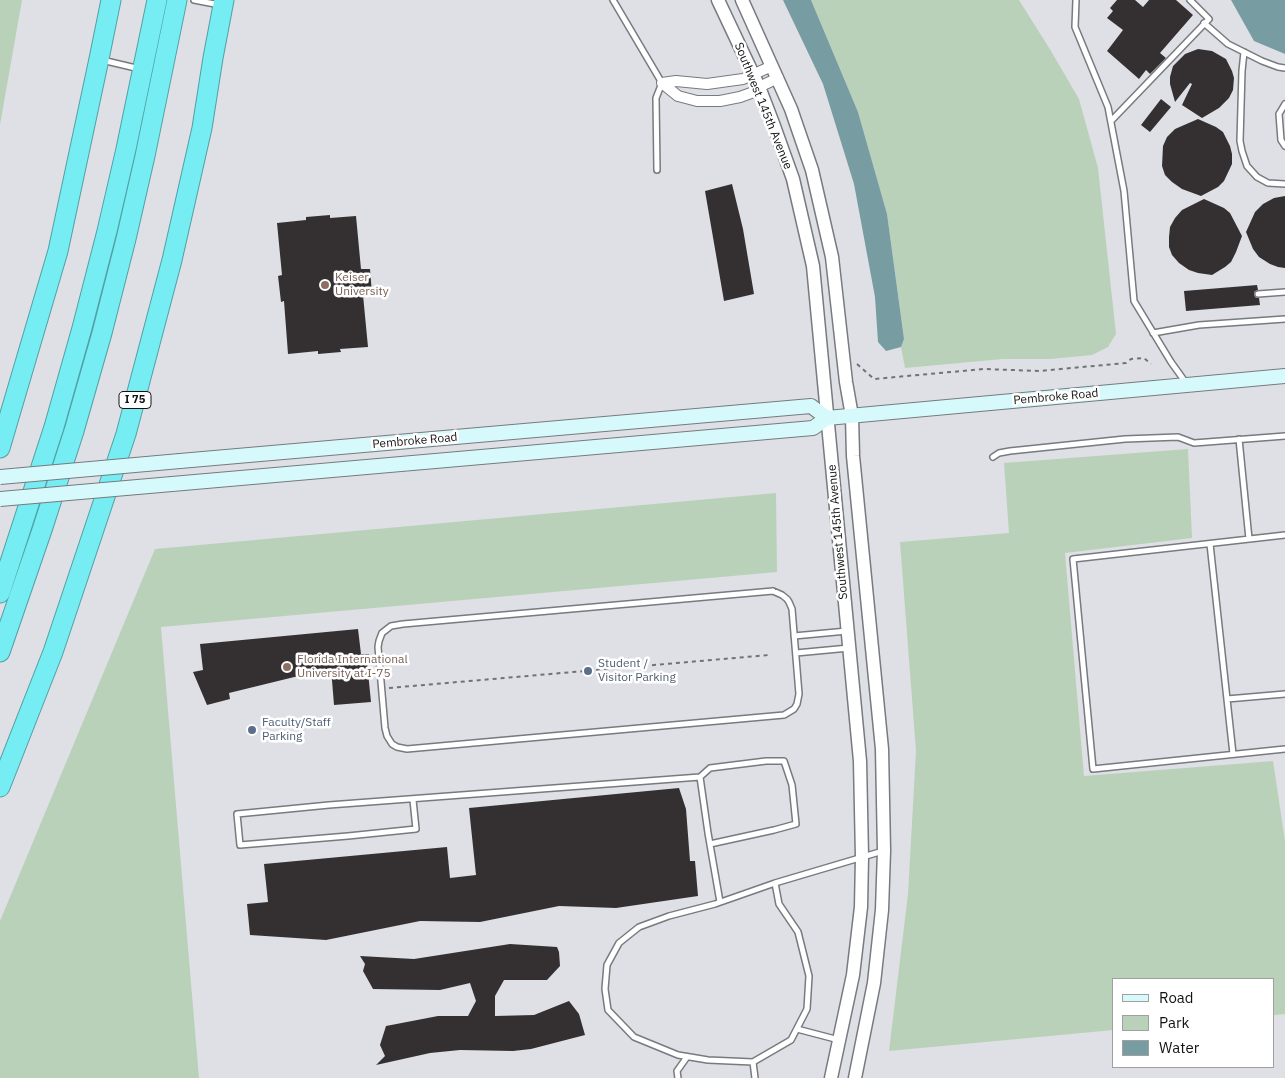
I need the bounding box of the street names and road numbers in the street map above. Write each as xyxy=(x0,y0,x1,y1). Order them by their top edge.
street label: Southwest 145th Avenue xyxy=(731,40,795,172)
street label: Pembroke Road xyxy=(1013,386,1099,408)
road number: I 75 xyxy=(119,392,151,408)
street label: Pembroke Road xyxy=(372,430,458,452)
street label: Southwest 145th Avenue xyxy=(825,464,851,600)

